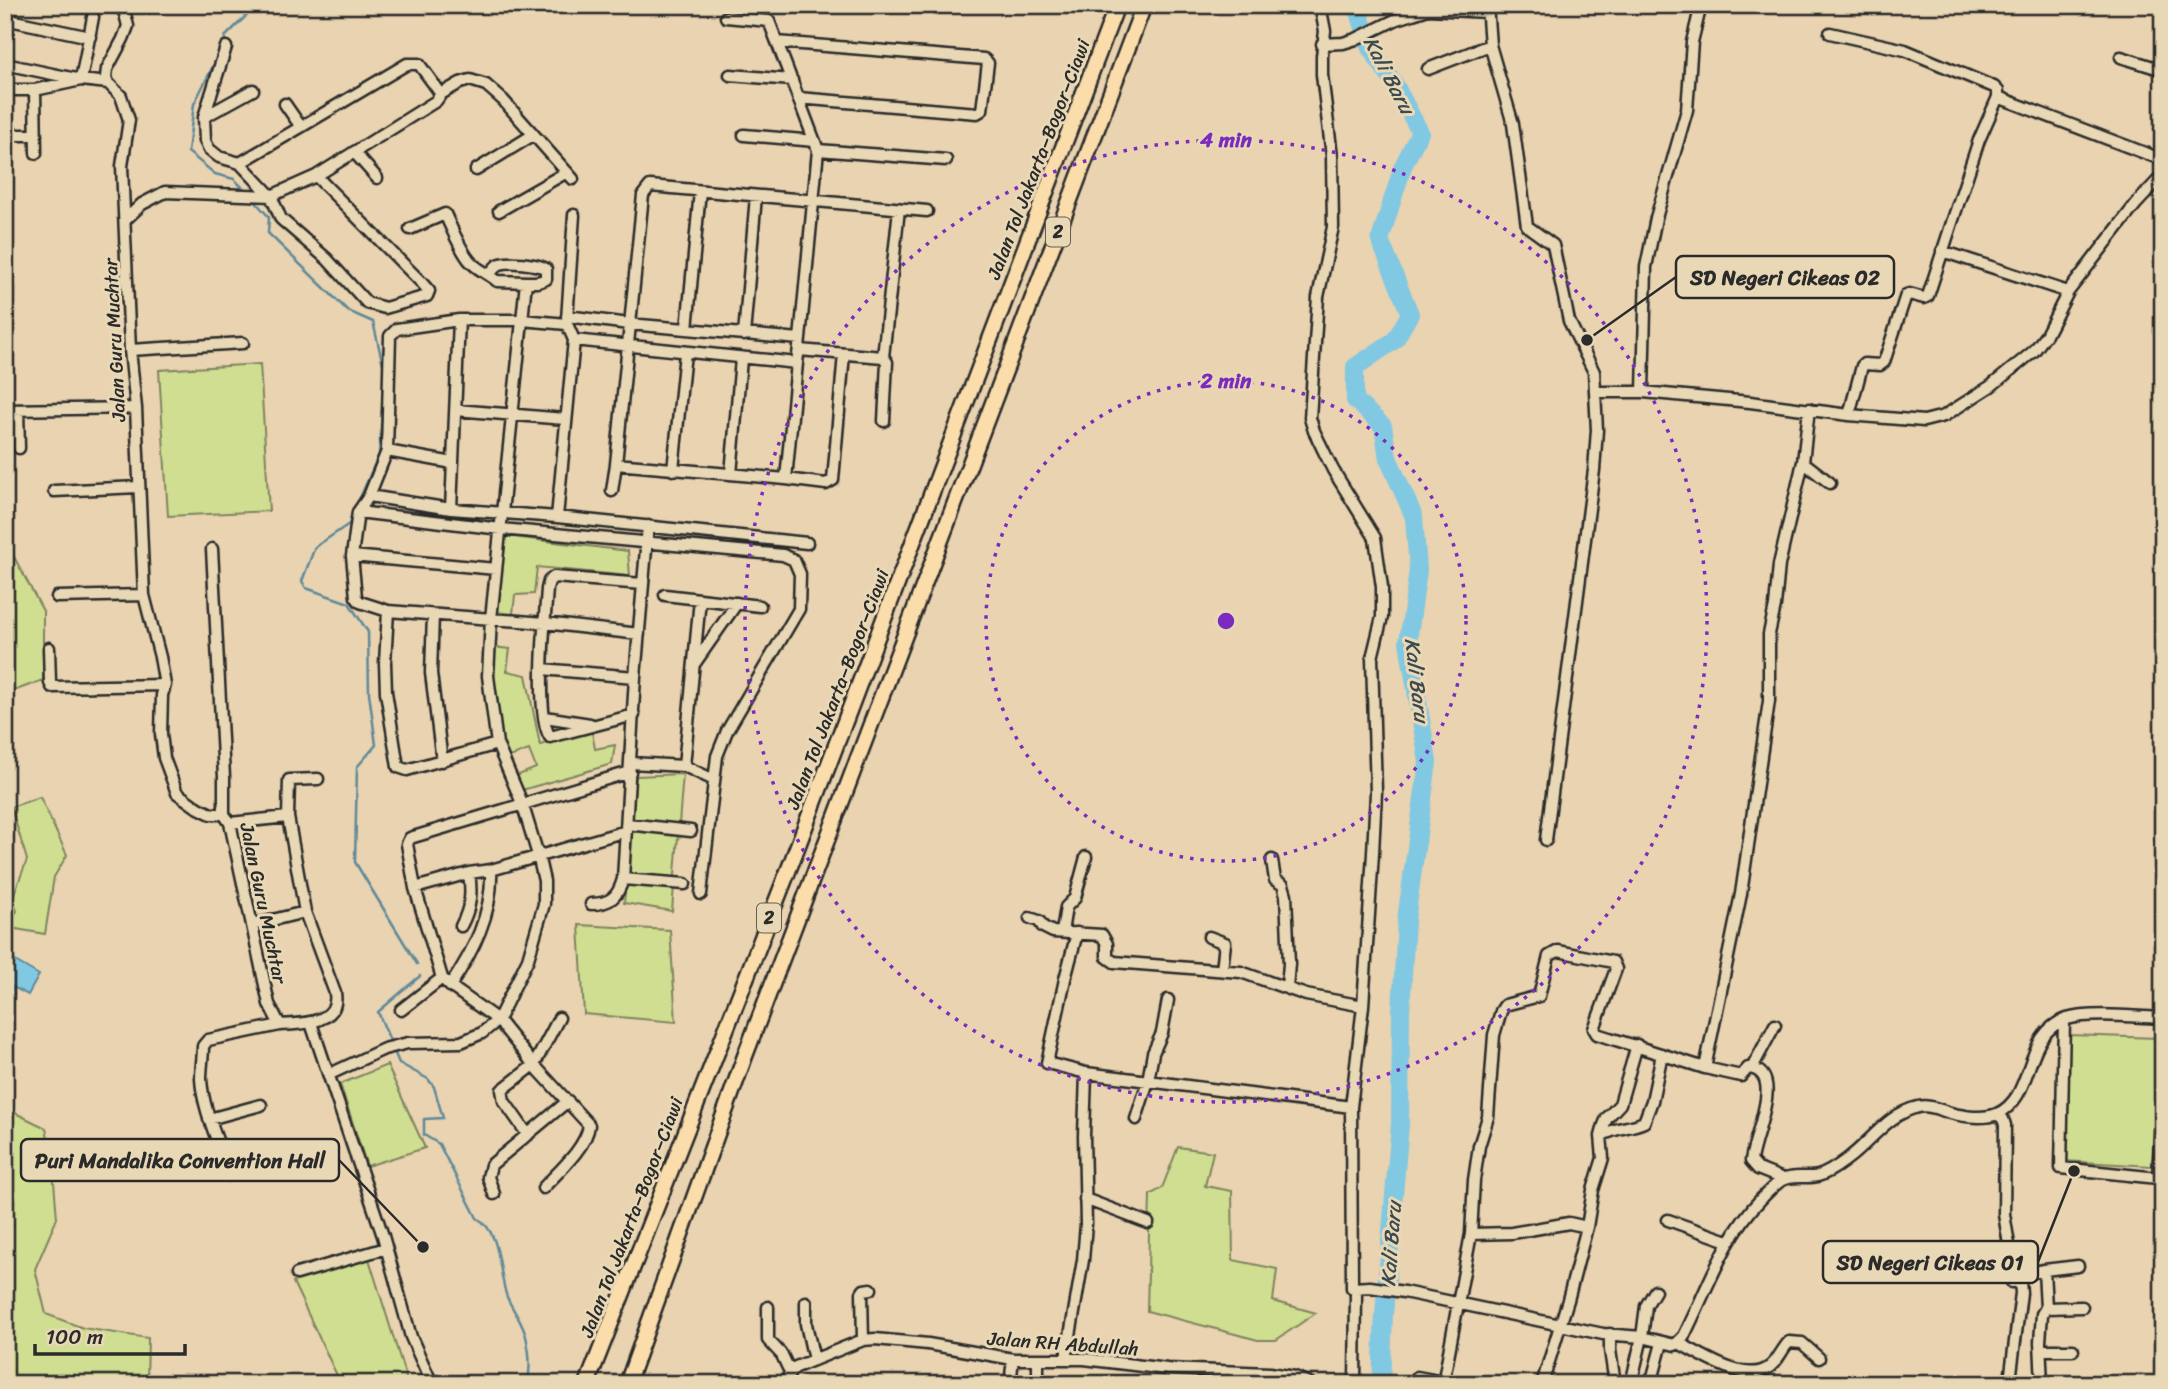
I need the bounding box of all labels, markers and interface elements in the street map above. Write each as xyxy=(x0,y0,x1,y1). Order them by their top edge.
water label: Kali Baru xyxy=(1352,29,1427,124)
street label: Jalan Tol Jakarta–Bogor–Ciawi xyxy=(977,34,1100,285)
text: 4 min xyxy=(1199,121,1253,159)
road number: 2 xyxy=(1046,218,1070,246)
street label: Jalan Guru Muchtar xyxy=(94,256,135,423)
callout: SD Negeri Cikeas 02 xyxy=(1676,256,1894,298)
text: SD Negeri Cikeas 02 xyxy=(1689,259,1880,297)
text: 2 min xyxy=(1200,362,1252,400)
street label: Jalan Tol Jakarta–Bogor–Ciawi xyxy=(776,564,899,815)
centre of rings xyxy=(1214,609,1238,633)
water label: Kali Baru xyxy=(1393,636,1441,727)
street label: Jalan Guru Muchtar xyxy=(230,819,297,988)
road number: 2 xyxy=(757,903,781,932)
street label: Jalan Tol Jakarta–Bogor–Ciawi xyxy=(570,1092,693,1343)
callout: Puri Mandalika Convention Hall xyxy=(21,1139,339,1181)
text: Puri Mandalika Convention Hall xyxy=(35,1142,326,1180)
water label: Kali Baru xyxy=(1369,1198,1413,1287)
callout: SD Negeri Cikeas 01 xyxy=(1823,1241,2038,1283)
text: SD Negeri Cikeas 01 xyxy=(1836,1244,2023,1282)
scale bar xyxy=(35,1312,186,1356)
text: 100 m xyxy=(46,1318,103,1356)
street label: Jalan RH Abdullah xyxy=(985,1322,1140,1365)

